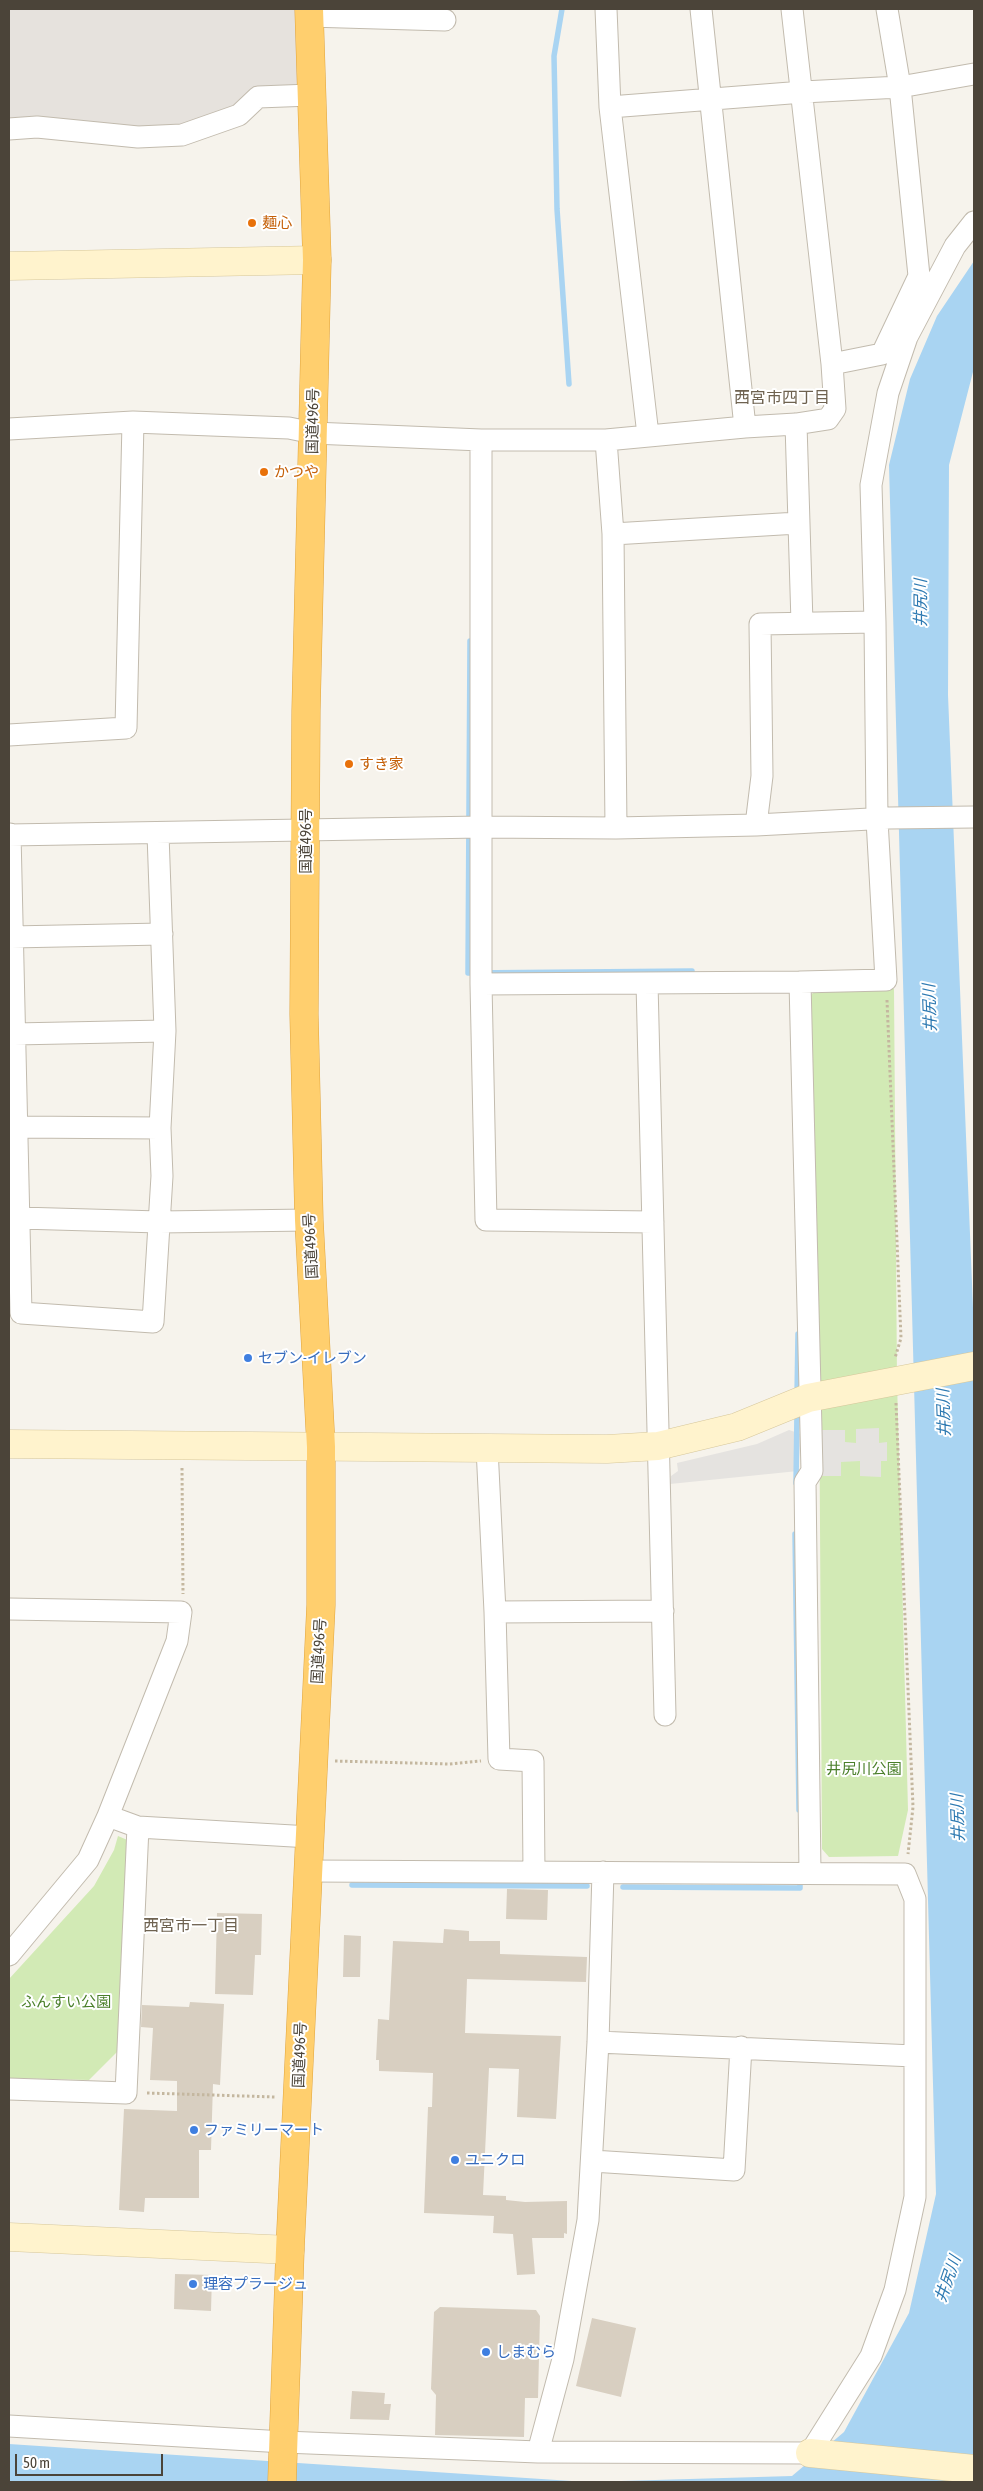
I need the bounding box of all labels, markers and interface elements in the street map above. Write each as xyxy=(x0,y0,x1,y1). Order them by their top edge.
place label: 麺心 xyxy=(262,214,292,232)
marker: 麺心 xyxy=(246,217,258,229)
street label: 国道496号 xyxy=(303,388,323,454)
district label: 西宮市四丁目 xyxy=(734,388,830,408)
place label: かつや xyxy=(274,463,319,481)
marker: かつや xyxy=(258,466,270,478)
water label: 井尻川 xyxy=(911,579,931,627)
place label: すき家 xyxy=(359,755,404,773)
marker: すき家 xyxy=(343,758,355,770)
street label: 国道496号 xyxy=(297,808,315,874)
water label: 井尻川 xyxy=(920,984,940,1032)
street label: 国道496号 xyxy=(300,1212,322,1280)
place label: セブン-イレブン xyxy=(258,1349,367,1367)
marker: セブン-イレブン xyxy=(242,1352,254,1364)
water label: 井尻川 xyxy=(934,1389,954,1437)
street label: 国道496号 xyxy=(308,1617,330,1685)
park label: 井尻川公園 xyxy=(827,1760,901,1778)
water label: 井尻川 xyxy=(948,1794,968,1842)
district label: 西宮市一丁目 xyxy=(143,1916,239,1936)
park label: ふんすい公園 xyxy=(21,1993,111,2011)
street label: 国道496号 xyxy=(290,2022,310,2088)
place label: ファミリーマート xyxy=(204,2121,324,2139)
marker: ファミリーマート xyxy=(188,2124,200,2136)
place label: ユニクロ xyxy=(465,2151,525,2169)
marker: ユニクロ xyxy=(449,2154,461,2166)
water label: 井尻川 xyxy=(931,2253,965,2305)
place label: 理容プラージュ xyxy=(203,2275,308,2293)
marker: 理容プラージュ xyxy=(187,2278,199,2290)
place label: しまむら xyxy=(496,2343,556,2361)
marker: しまむら xyxy=(480,2346,492,2358)
scale bar xyxy=(18,2444,165,2476)
text: 50 m xyxy=(23,2454,50,2471)

